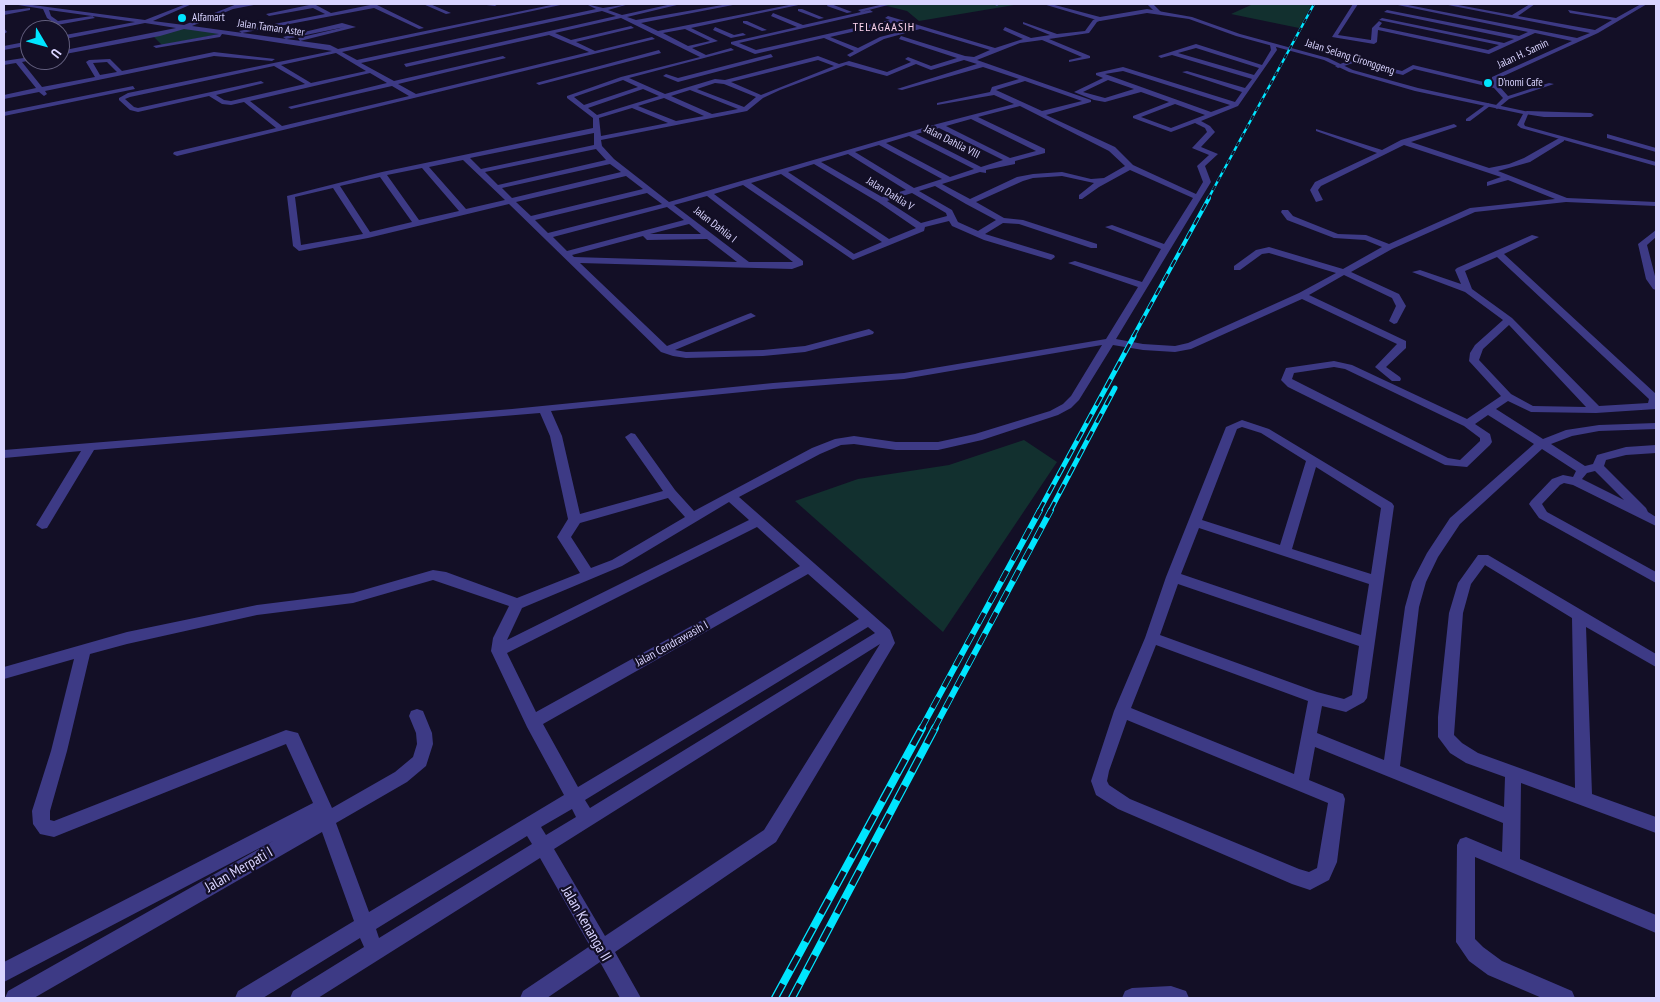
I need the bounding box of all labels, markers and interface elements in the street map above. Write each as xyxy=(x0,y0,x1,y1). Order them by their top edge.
place label: Alfamart xyxy=(192,11,225,25)
marker: Alfamart xyxy=(176,12,188,24)
street label: Jalan Taman Aster xyxy=(237,17,305,39)
north arrow xyxy=(20,20,70,70)
district label: TELAGAASIH xyxy=(851,21,917,35)
street label: Jalan Selang Cironggeng xyxy=(1304,36,1396,78)
street label: Jalan H. Samin xyxy=(1495,36,1551,72)
text: U xyxy=(47,45,66,62)
place label: D'nomi Cafe xyxy=(1498,76,1543,90)
marker: D'nomi Cafe xyxy=(1482,77,1494,89)
street label: Jalan Dahlia VIII xyxy=(922,122,982,162)
street label: Jalan Dahlia V xyxy=(864,174,916,214)
street label: Jalan Dahlia I xyxy=(691,204,739,246)
street label: Jalan Cendrawasih I xyxy=(633,618,711,670)
street label: Jalan Merpati I xyxy=(202,843,276,897)
street label: Jalan Kenanga II xyxy=(557,883,615,965)

